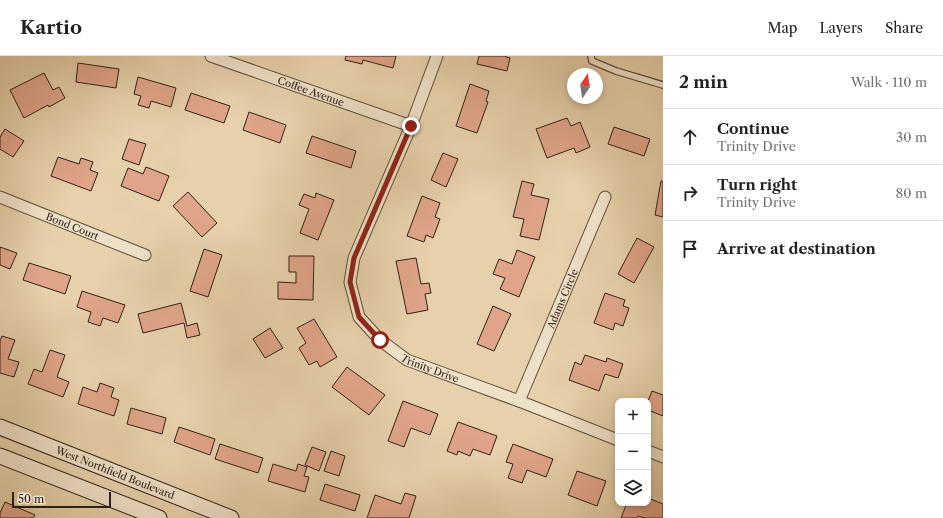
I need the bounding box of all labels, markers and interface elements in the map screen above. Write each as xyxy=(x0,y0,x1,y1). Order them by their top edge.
text: Kartio xyxy=(20,16,82,39)
text: Map xyxy=(767,19,797,37)
text: Layers xyxy=(819,19,863,37)
text: Share xyxy=(885,19,923,37)
north arrow xyxy=(567,68,603,104)
text: 2 min xyxy=(679,72,728,92)
street label: Coffee Avenue xyxy=(276,74,346,109)
text: Walk · 110 m xyxy=(851,74,927,90)
route end xyxy=(402,117,420,135)
text: Continue xyxy=(717,119,789,138)
icon: ahead xyxy=(679,126,701,148)
text: 30 m xyxy=(896,129,927,145)
text: Trinity Drive xyxy=(717,138,796,154)
text: Turn right xyxy=(717,175,797,194)
icon: right xyxy=(679,182,701,204)
text: 80 m xyxy=(895,185,927,201)
text: Trinity Drive xyxy=(717,194,796,210)
street label: Bond Court xyxy=(44,210,101,243)
icon: arrive xyxy=(679,238,701,260)
text: Arrive at destination xyxy=(717,239,876,258)
street label: Adams Circle xyxy=(544,267,581,332)
route start xyxy=(371,331,389,349)
street label: Trinity Drive xyxy=(398,352,461,386)
map controls xyxy=(615,398,651,506)
button: + xyxy=(615,398,651,434)
button: − xyxy=(615,434,651,470)
street label: West Northfield Boulevard xyxy=(53,443,176,502)
button: layers xyxy=(615,470,651,506)
scale bar xyxy=(12,490,111,509)
text: 50 m xyxy=(18,492,44,506)

